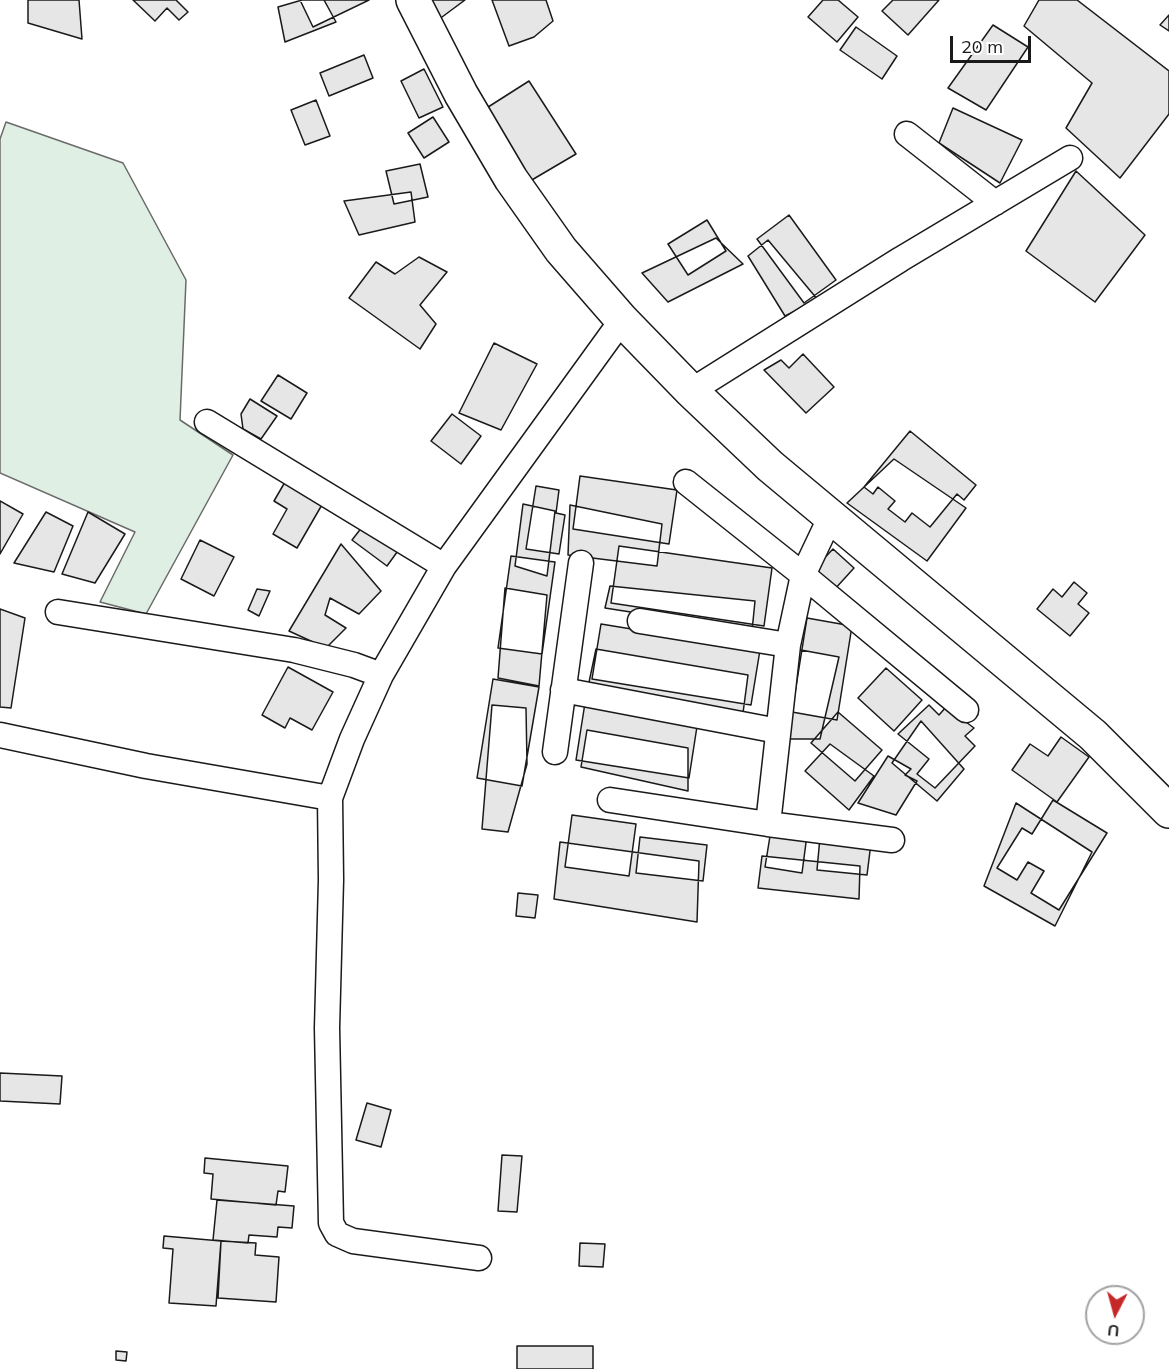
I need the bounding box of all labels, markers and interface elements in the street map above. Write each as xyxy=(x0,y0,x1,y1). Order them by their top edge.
scale bar xyxy=(953,24,1034,62)
text: 20 m xyxy=(961,35,1003,58)
north arrow xyxy=(1085,1285,1145,1345)
text: U xyxy=(1106,1320,1120,1341)

